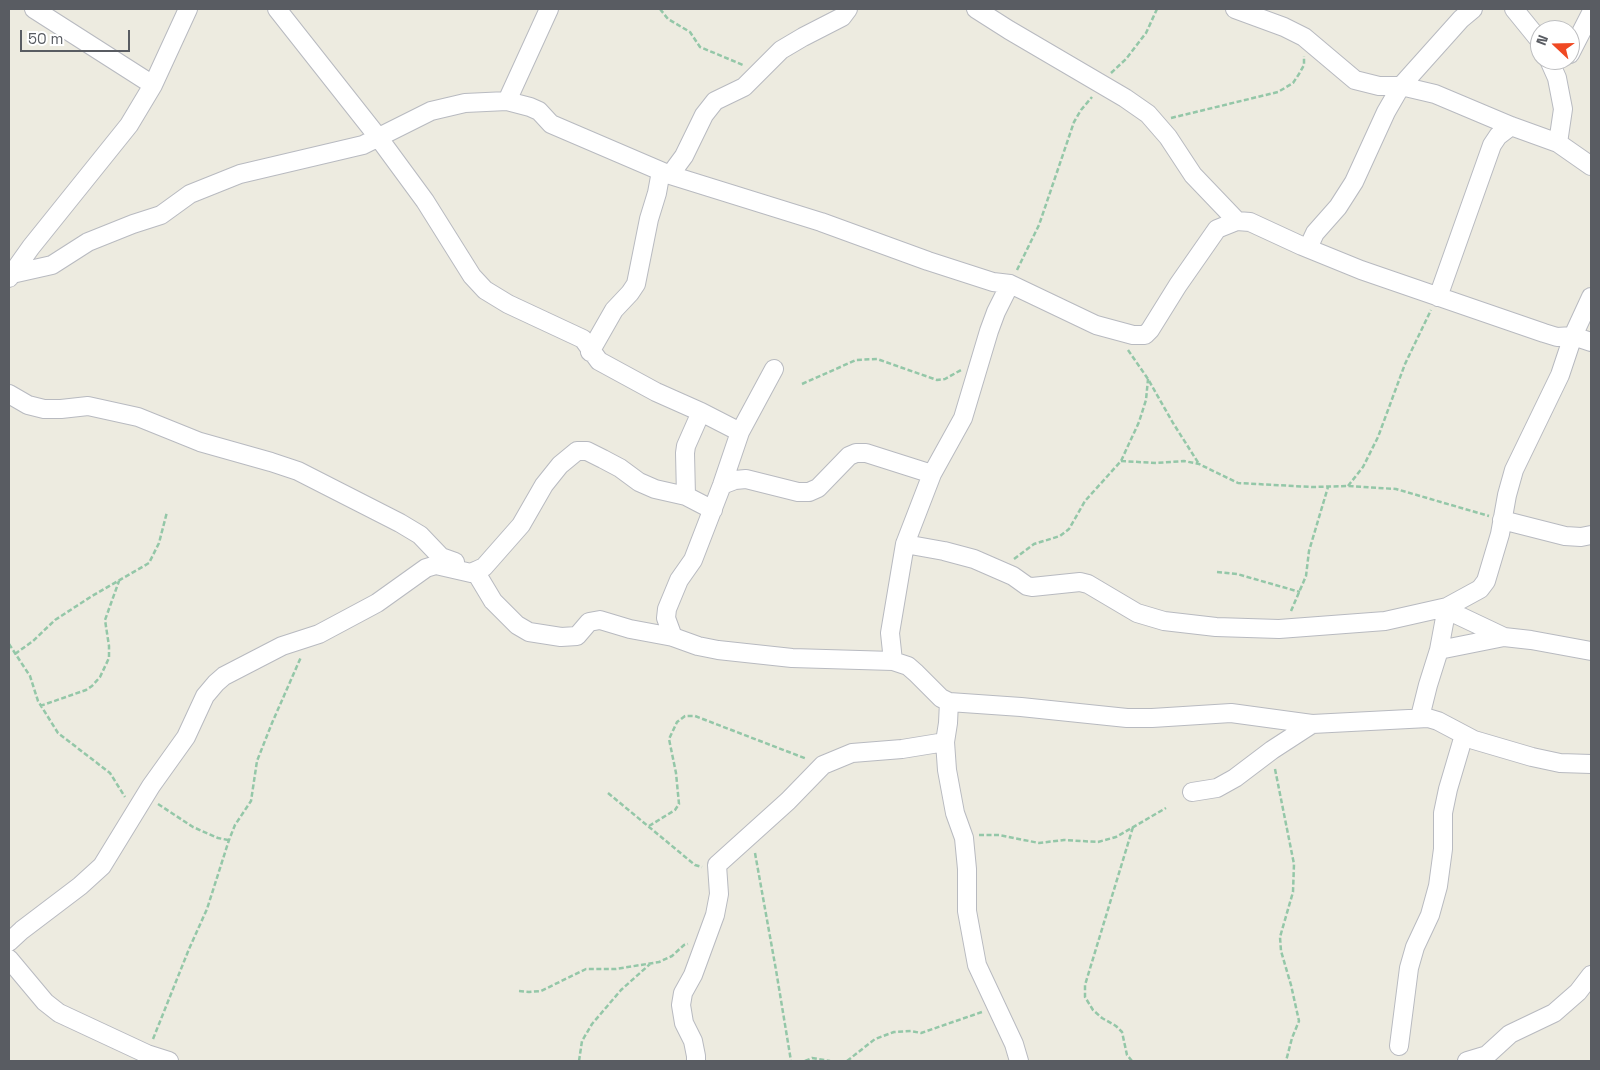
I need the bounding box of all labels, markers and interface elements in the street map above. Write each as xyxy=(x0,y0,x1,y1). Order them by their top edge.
scale bar xyxy=(22,20,132,52)
north arrow xyxy=(1530,20,1580,70)
text: 50 m xyxy=(28,29,63,48)
text: N xyxy=(1532,32,1552,48)

